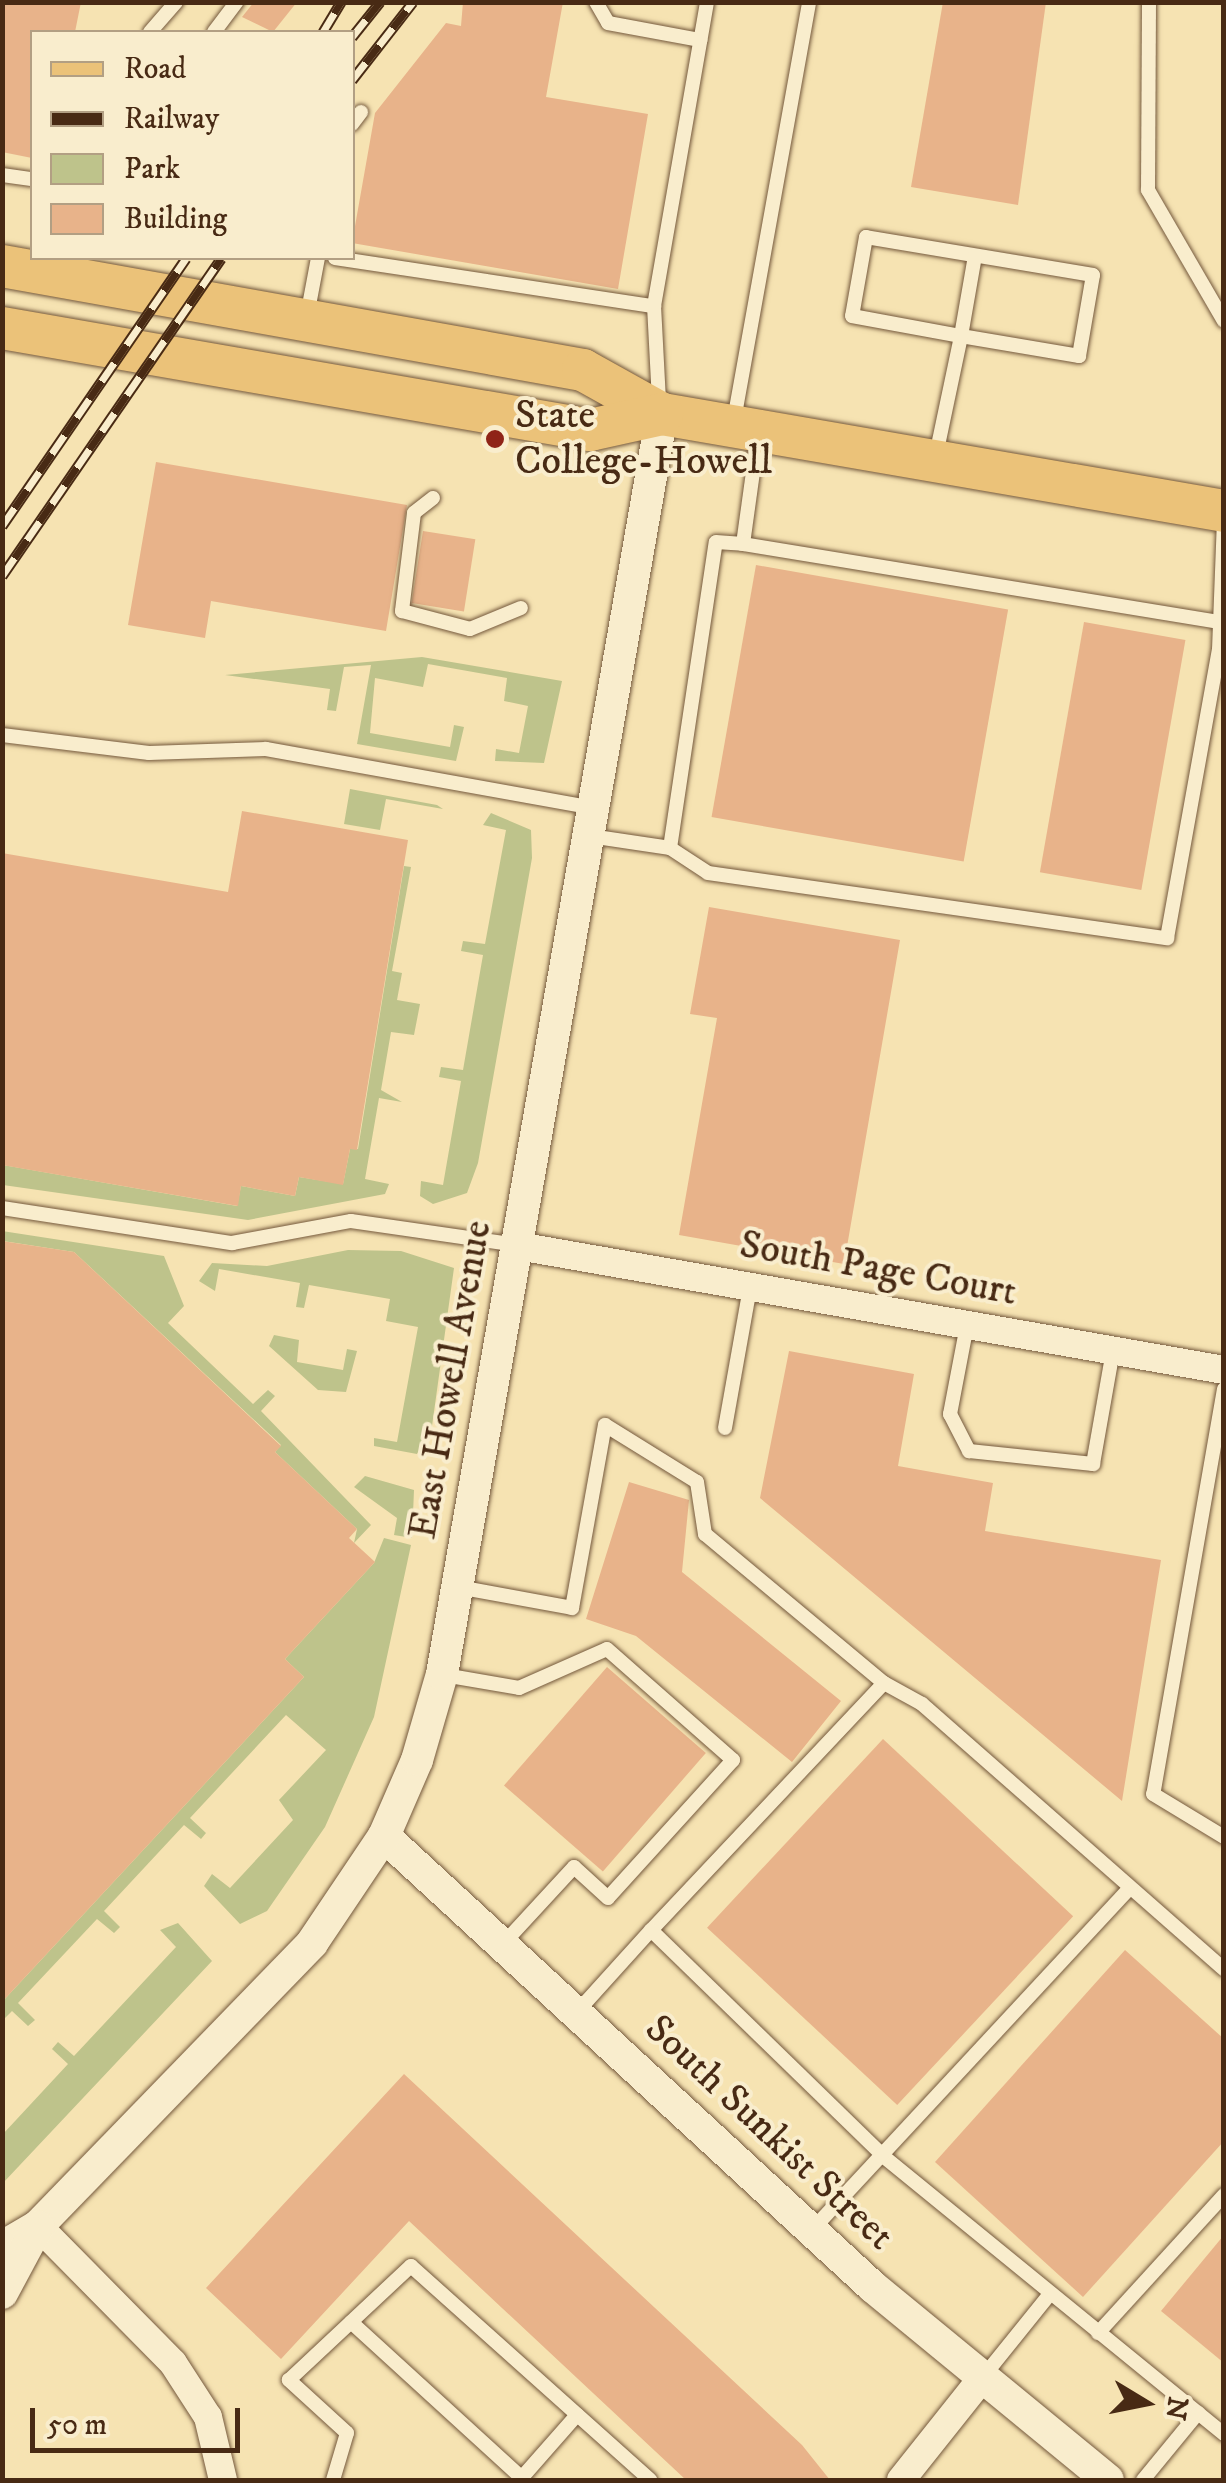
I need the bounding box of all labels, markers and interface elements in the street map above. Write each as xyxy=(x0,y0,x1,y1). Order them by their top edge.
legend xyxy=(30,30,355,260)
text: Road xyxy=(124,51,186,88)
text: Railway xyxy=(124,101,219,138)
text: Park xyxy=(124,151,180,188)
text: Building xyxy=(124,201,227,238)
place label: State College-Howell xyxy=(515,392,772,486)
marker: State College-Howell xyxy=(484,428,506,450)
street label: East Howell Avenue xyxy=(399,1217,503,1543)
street label: South Page Court xyxy=(736,1221,1020,1317)
street label: South Sunkist Street xyxy=(635,2005,903,2261)
north arrow xyxy=(1096,2353,1196,2453)
scale bar xyxy=(35,2388,245,2450)
text: N xyxy=(1157,2394,1195,2423)
text: 50 m xyxy=(47,2407,107,2444)

